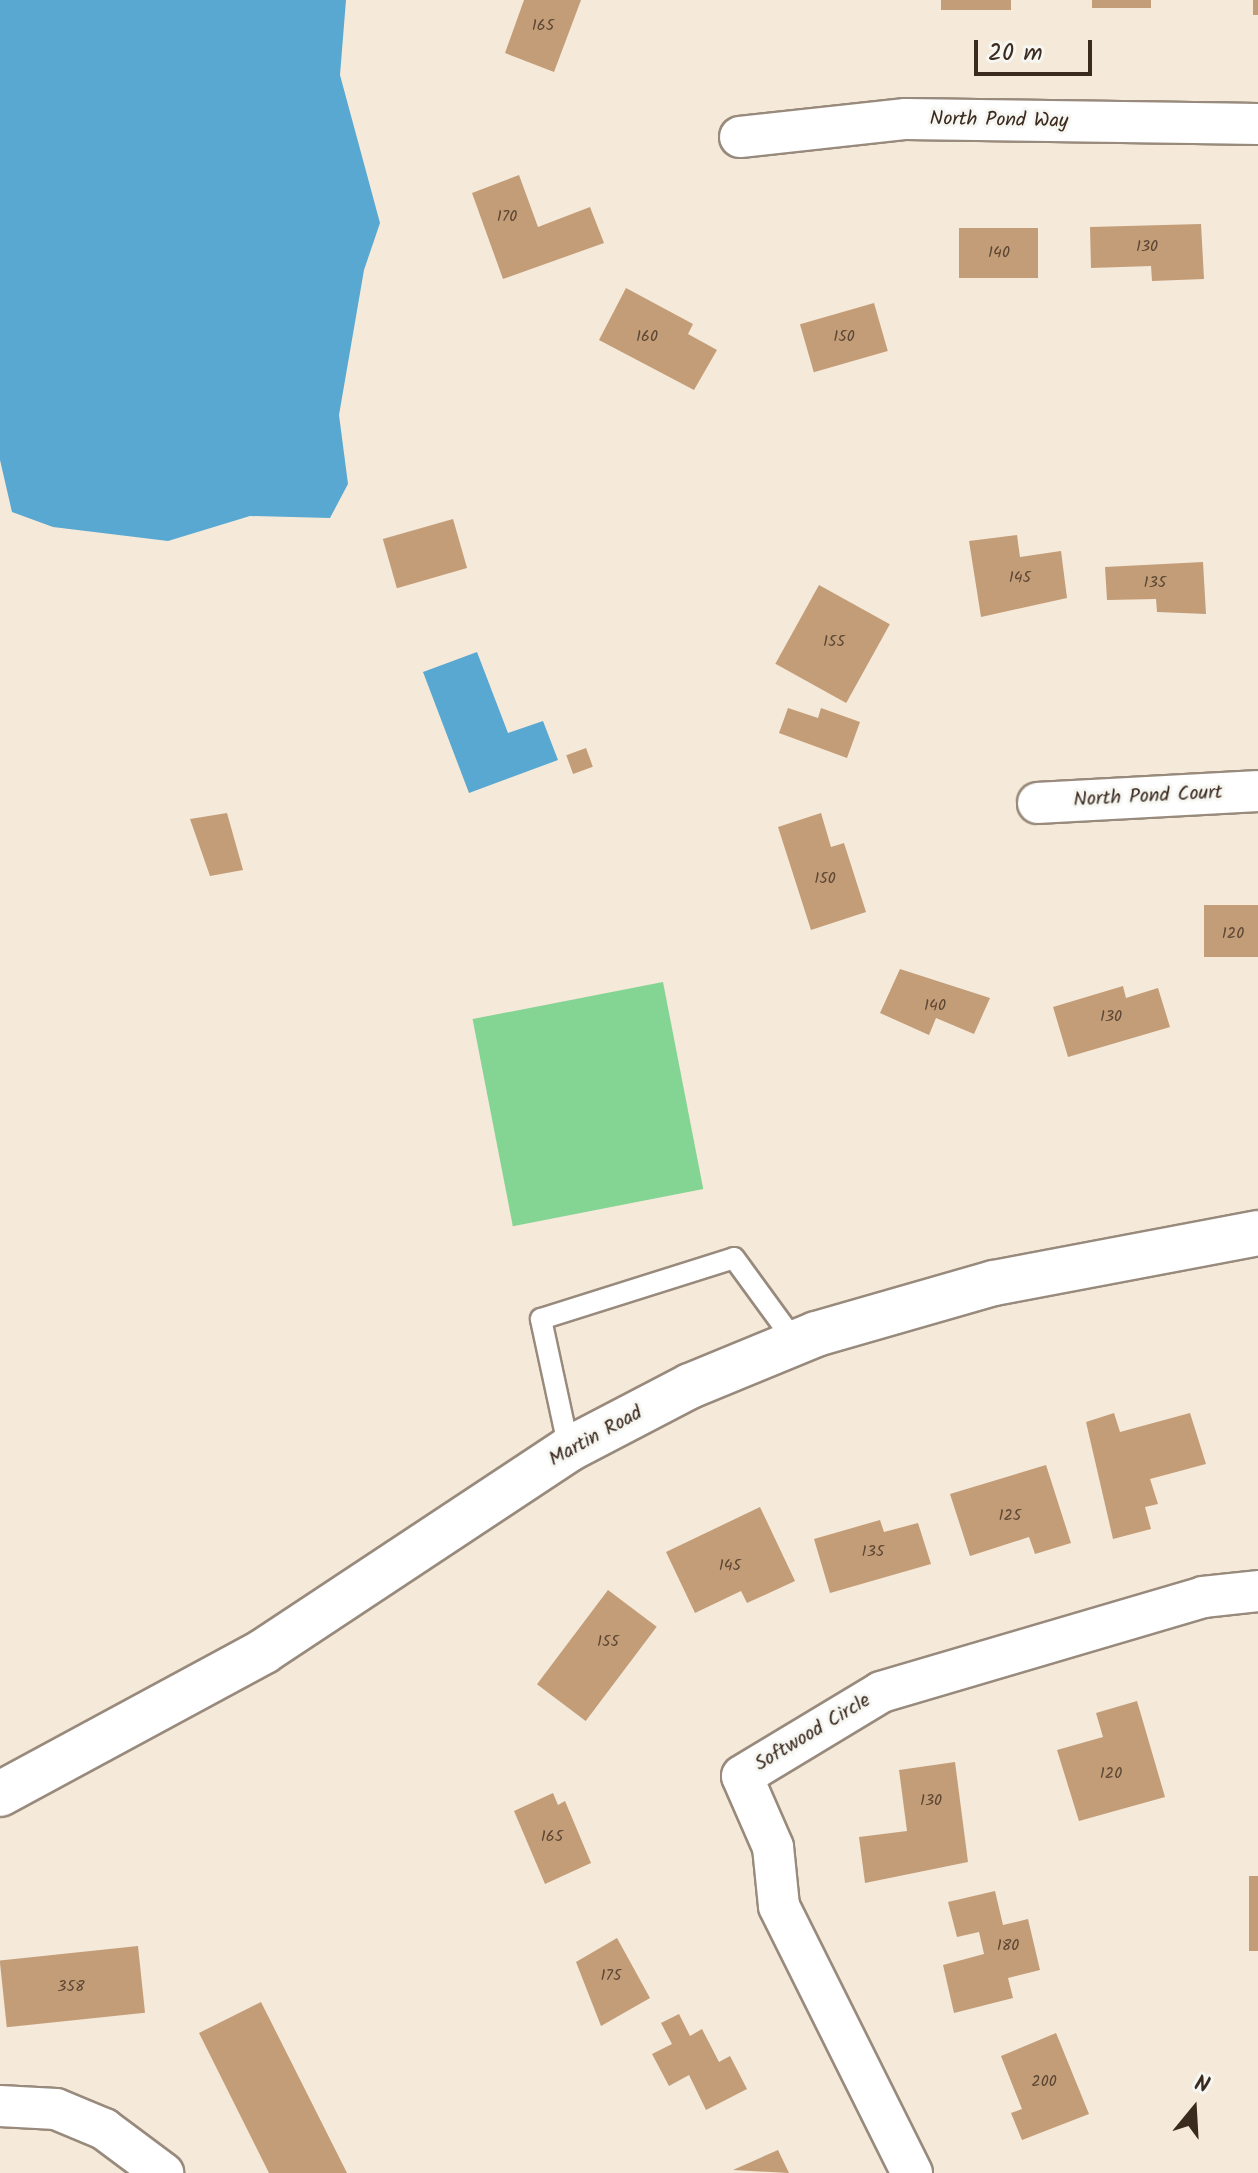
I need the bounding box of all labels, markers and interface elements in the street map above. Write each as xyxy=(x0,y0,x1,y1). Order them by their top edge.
house number: 165 xyxy=(532,16,554,36)
scale bar xyxy=(978,24,1096,74)
text: 20 m xyxy=(988,34,1043,73)
street label: North Pond Way xyxy=(929,108,1069,134)
house number: 170 xyxy=(497,207,517,227)
house number: 130 xyxy=(1136,237,1158,257)
house number: 140 xyxy=(988,243,1010,263)
house number: 160 xyxy=(636,327,658,347)
house number: 150 xyxy=(833,327,855,347)
house number: 145 xyxy=(1009,568,1031,588)
house number: 135 xyxy=(1144,573,1166,593)
house number: 155 xyxy=(823,632,845,652)
street label: North Pond Court xyxy=(1073,781,1223,813)
house number: 150 xyxy=(814,869,836,889)
house number: 120 xyxy=(1222,924,1244,944)
house number: 140 xyxy=(924,996,946,1016)
house number: 130 xyxy=(1100,1007,1122,1027)
street label: Martin Road xyxy=(545,1402,647,1472)
house number: 125 xyxy=(999,1506,1021,1526)
house number: 135 xyxy=(862,1542,884,1562)
house number: 145 xyxy=(719,1556,741,1576)
house number: 155 xyxy=(597,1632,619,1652)
street label: Softwood Circle xyxy=(751,1689,875,1777)
house number: 120 xyxy=(1100,1764,1122,1784)
house number: 130 xyxy=(920,1791,942,1811)
house number: 165 xyxy=(541,1827,563,1847)
house number: 180 xyxy=(997,1936,1019,1956)
house number: 175 xyxy=(601,1966,621,1986)
house number: 358 xyxy=(57,1977,85,1997)
text: N xyxy=(1190,2067,1214,2104)
north arrow xyxy=(1154,2069,1234,2149)
house number: 200 xyxy=(1031,2072,1057,2092)

